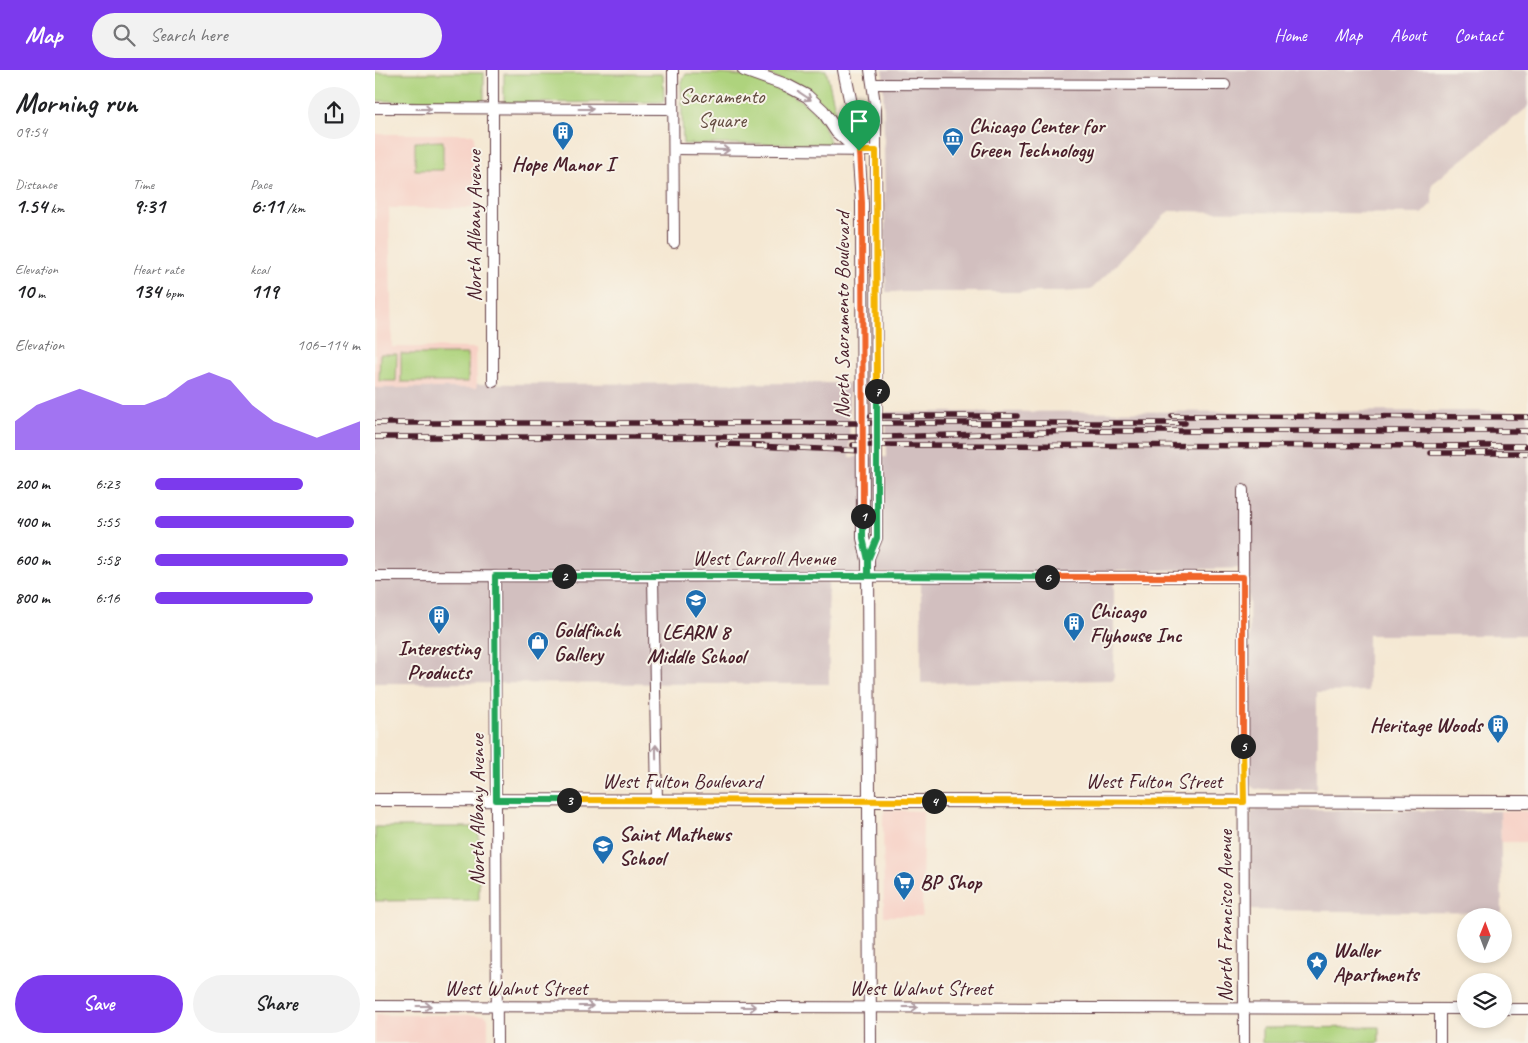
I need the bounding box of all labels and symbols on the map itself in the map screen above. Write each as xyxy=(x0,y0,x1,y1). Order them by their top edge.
park label: Sacramento Square xyxy=(679,83,766,133)
one-way arrow xyxy=(798,91,812,101)
pin xyxy=(838,100,880,151)
one-way arrow xyxy=(415,104,431,113)
one-way arrow xyxy=(578,104,594,114)
place label: Chicago Center for Green Technology xyxy=(969,113,1107,164)
building icon: Hope Manor I xyxy=(551,120,575,151)
museum icon: Chicago Center for Green Technology xyxy=(941,126,965,157)
one-way arrow xyxy=(714,145,730,155)
street label: North Albany Avenue xyxy=(461,148,487,302)
place label: Hope Manor I xyxy=(512,151,619,177)
street label: North Sacramento Boulevard xyxy=(829,209,855,418)
pin: 7 xyxy=(865,378,889,404)
pin: 1 xyxy=(851,504,875,528)
street label: West Carroll Avenue xyxy=(693,545,837,571)
pin: 2 xyxy=(551,564,577,588)
pin: 6 xyxy=(1035,564,1059,590)
school or university icon: LEARN 8 Middle School xyxy=(684,588,708,619)
place label: Chicago Flyhouse Inc xyxy=(1090,598,1183,649)
building icon: Interesting Products xyxy=(427,604,451,635)
building icon: Chicago Flyhouse Inc xyxy=(1062,611,1086,642)
place label: Goldfinch Gallery xyxy=(554,617,622,667)
place label: LEARN 8 Middle School xyxy=(647,619,750,669)
shop icon: Goldfinch Gallery xyxy=(526,630,550,661)
place label: Interesting Products xyxy=(398,635,481,685)
place label: Heritage Woods xyxy=(1370,712,1485,738)
building icon: Heritage Woods xyxy=(1486,713,1510,744)
street label: North Albany Avenue xyxy=(464,732,490,886)
pin: 5 xyxy=(1231,734,1255,758)
one-way arrow xyxy=(651,744,661,760)
street label: West Fulton Boulevard xyxy=(602,768,765,794)
street label: West Fulton Street xyxy=(1086,768,1224,794)
pin: 3 xyxy=(557,788,581,812)
pin: 4 xyxy=(921,788,947,814)
place label: Saint Mathews School xyxy=(619,821,733,871)
street label: North Francisco Avenue xyxy=(1212,829,1238,1002)
school or university icon: Saint Mathews School xyxy=(591,834,615,865)
place label: BP Shop xyxy=(920,869,983,895)
supermarket icon: BP Shop xyxy=(892,870,916,901)
north arrow xyxy=(1457,908,1513,962)
place label: Waller Apartments xyxy=(1333,937,1421,987)
place icon: Waller Apartments xyxy=(1305,950,1329,981)
street label: West Walnut Street xyxy=(444,975,590,1001)
street label: West Walnut Street xyxy=(849,975,995,1001)
one-way arrow xyxy=(415,1001,431,1011)
one-way arrow xyxy=(578,1001,594,1011)
one-way arrow xyxy=(740,1002,756,1012)
one-way arrow xyxy=(902,1002,919,1012)

